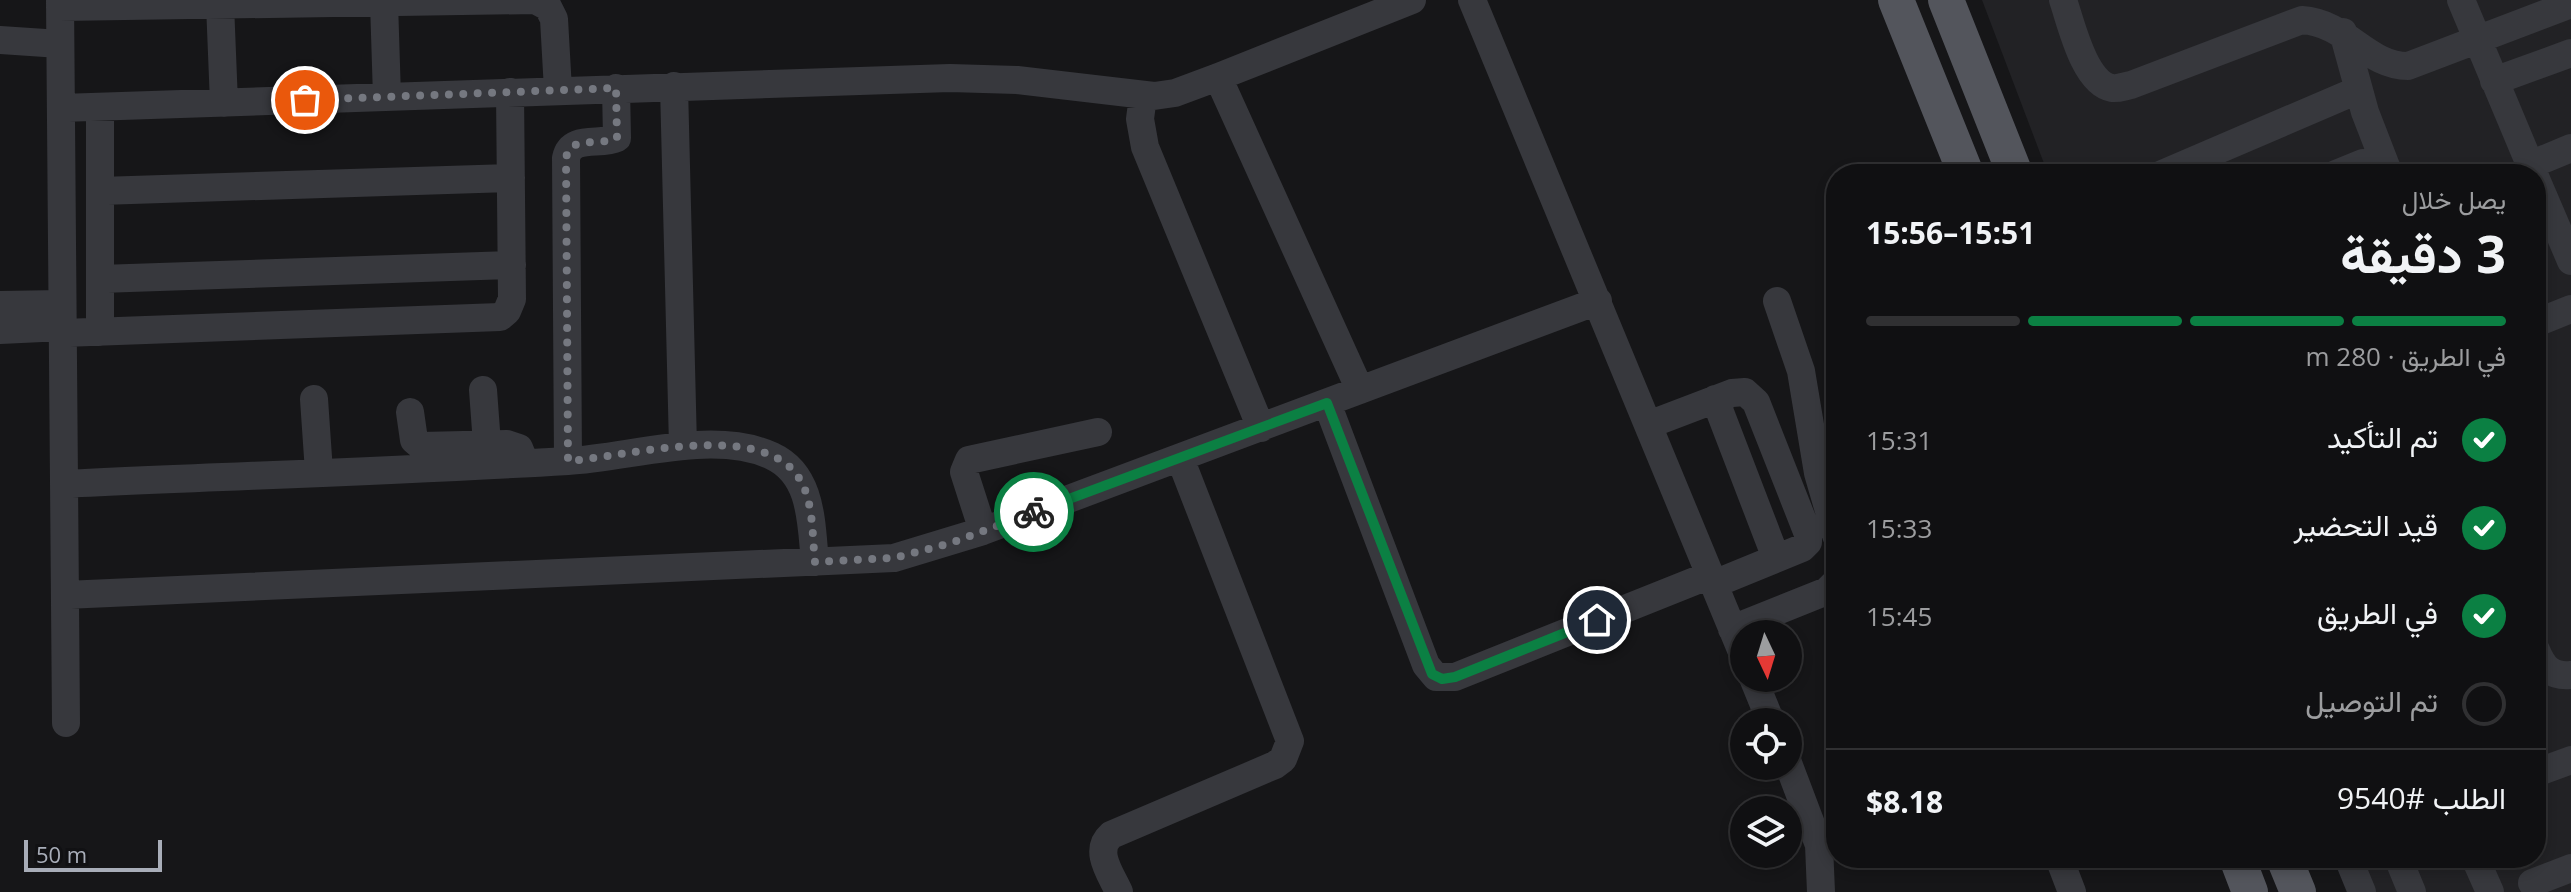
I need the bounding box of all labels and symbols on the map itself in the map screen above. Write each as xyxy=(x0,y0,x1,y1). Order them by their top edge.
pin xyxy=(271,66,339,134)
courier xyxy=(994,472,1074,552)
pin xyxy=(1563,586,1631,654)
north arrow xyxy=(1730,620,1802,692)
scale bar xyxy=(24,836,162,872)

